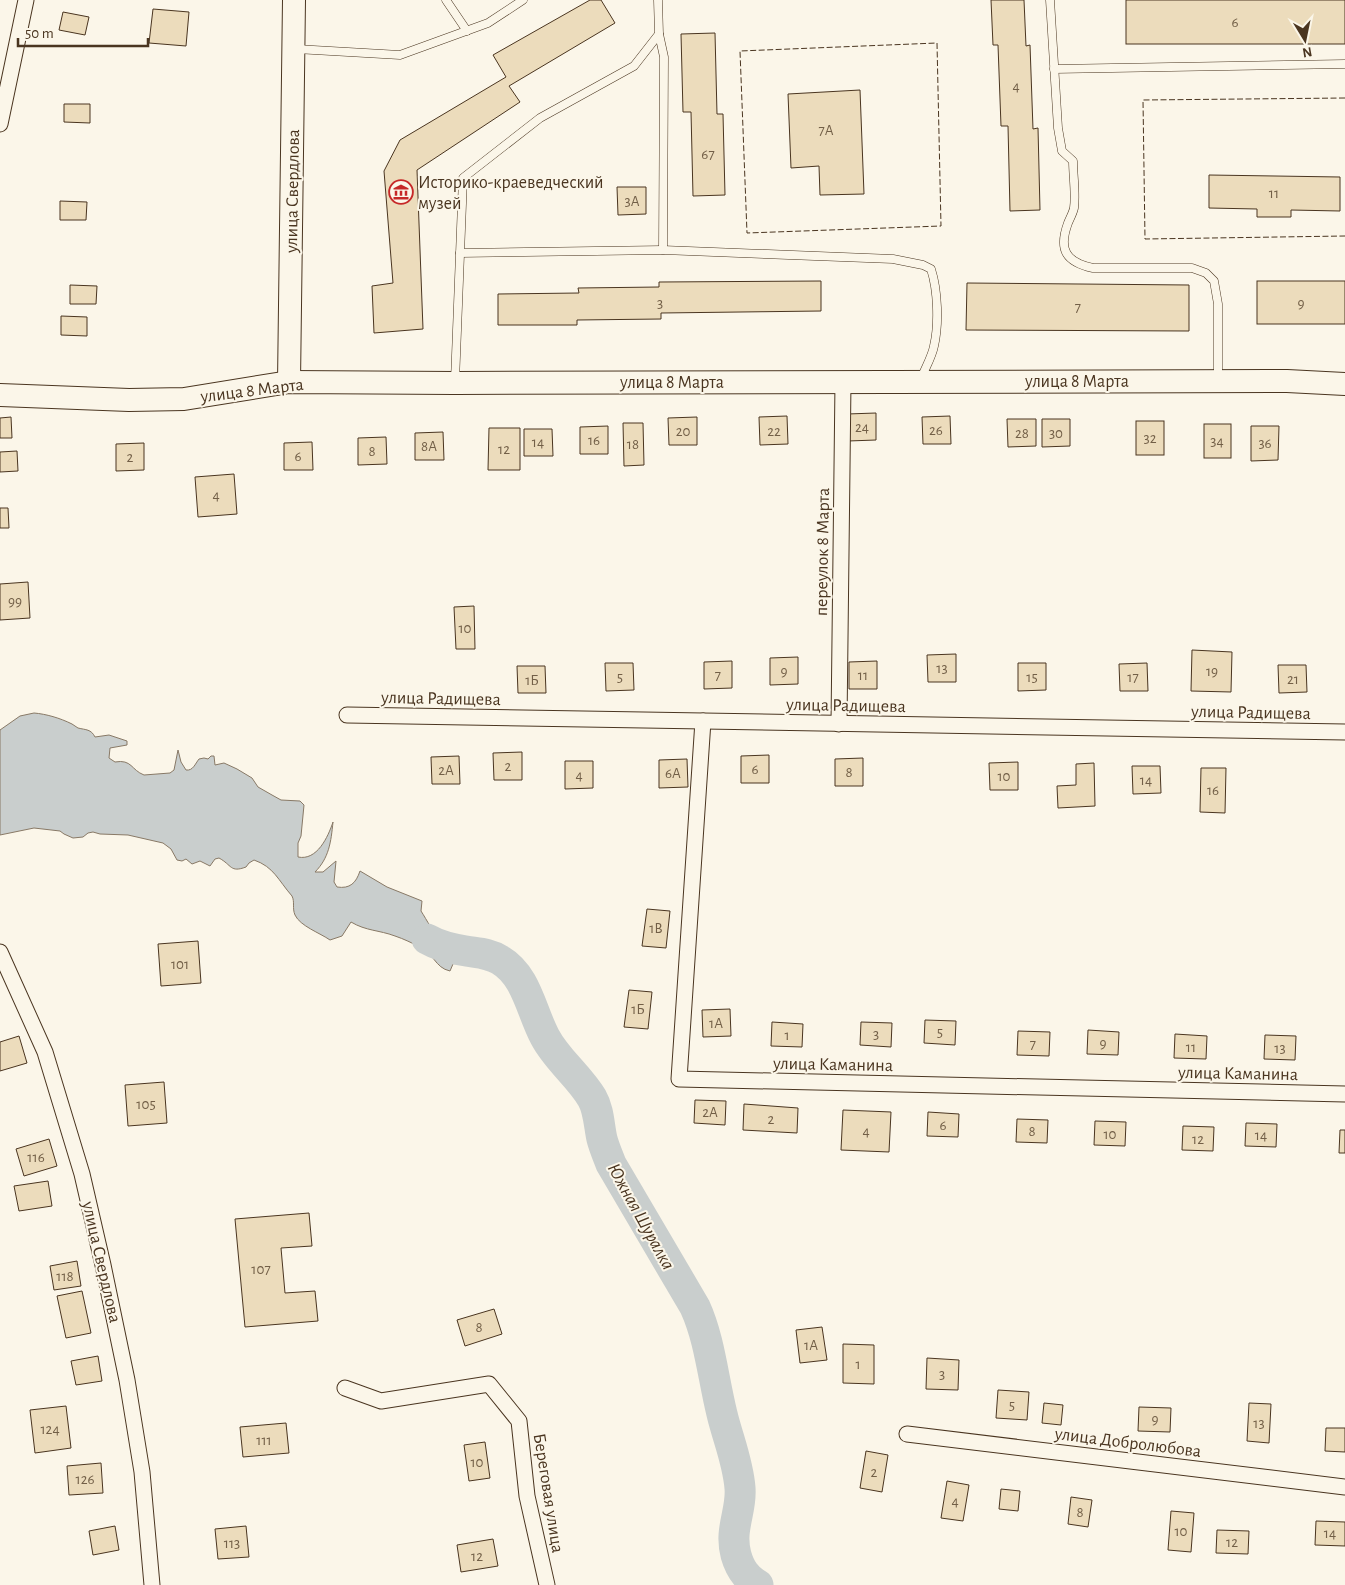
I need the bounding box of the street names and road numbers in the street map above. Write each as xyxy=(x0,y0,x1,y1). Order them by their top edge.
street label: улица Свердлова xyxy=(283,129,303,254)
street label: улица 8 Марта xyxy=(1024,373,1129,391)
street label: улица 8 Марта xyxy=(619,374,724,392)
street label: улица 8 Марта xyxy=(199,376,305,406)
street label: переулок 8 Марта xyxy=(813,488,833,616)
street label: улица Радищева xyxy=(380,689,501,709)
street label: улица Радищева xyxy=(785,696,906,716)
street label: улица Радищева xyxy=(1190,703,1311,723)
street label: улица Каманина xyxy=(772,1055,893,1075)
street label: улица Каманина xyxy=(1177,1064,1298,1084)
street label: улица Свердлова xyxy=(78,1199,124,1325)
street label: улица Добролюбова xyxy=(1053,1424,1202,1461)
street label: Береговая улица xyxy=(530,1432,566,1554)

